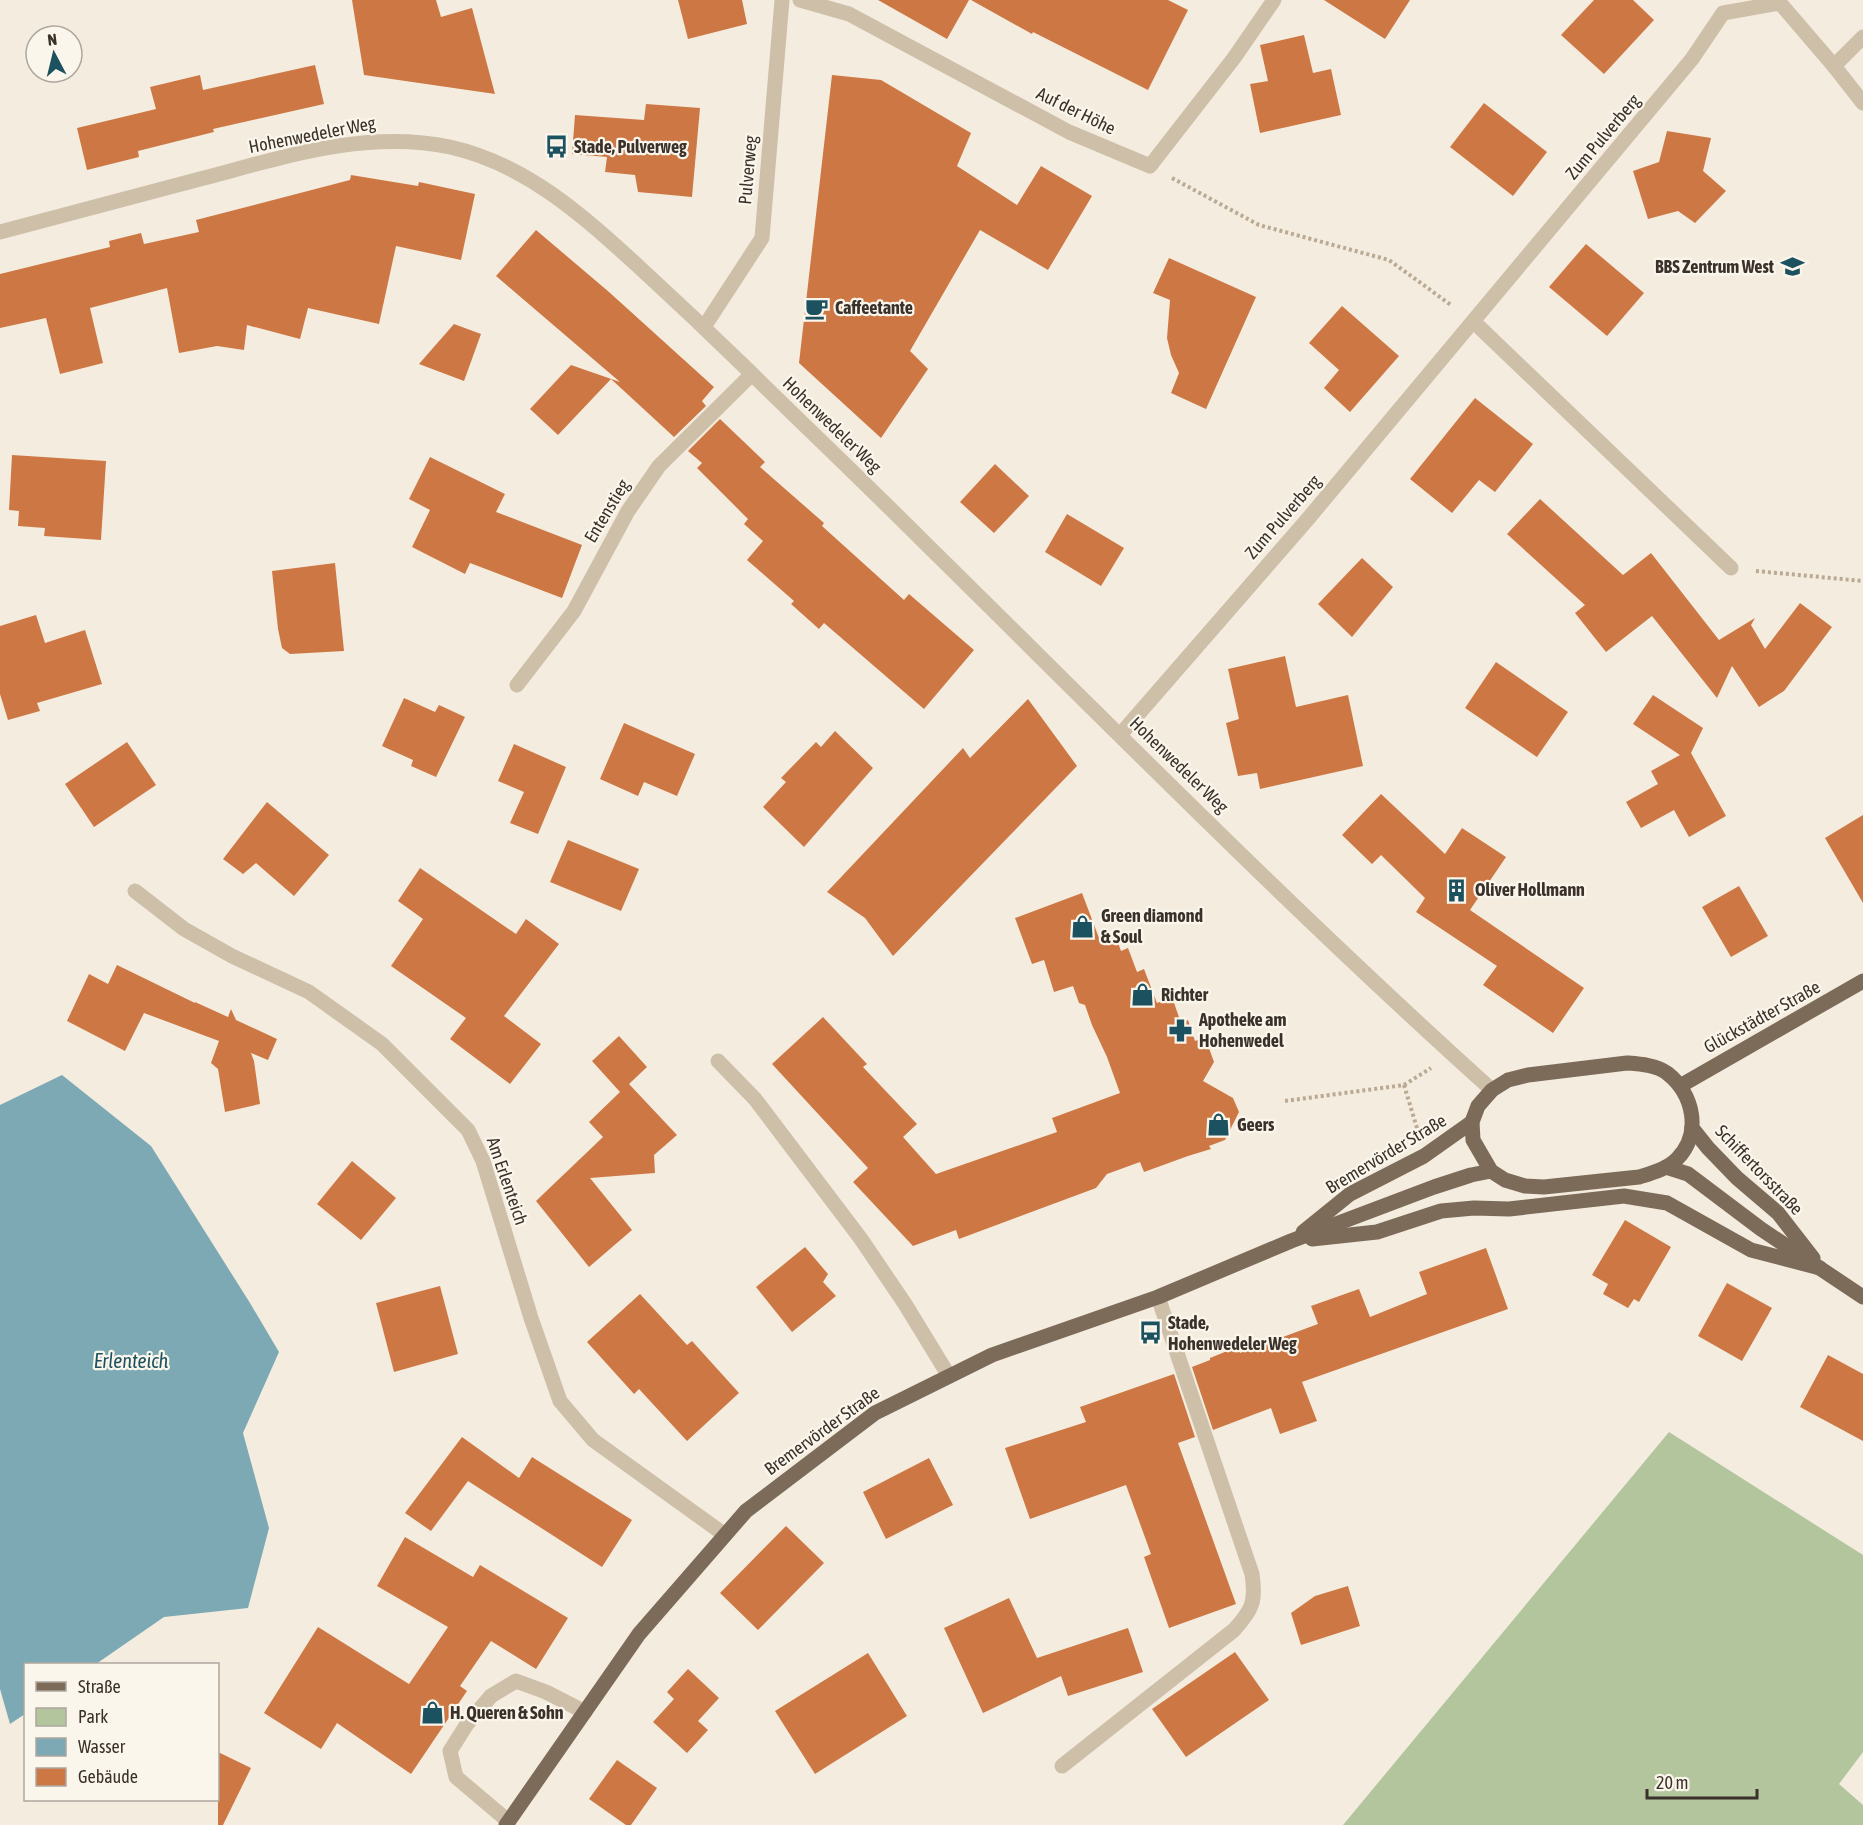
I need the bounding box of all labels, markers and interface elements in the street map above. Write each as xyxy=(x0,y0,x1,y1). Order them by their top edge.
north arrow xyxy=(24,24,84,84)
text: N xyxy=(46,30,58,49)
street label: Auf der Höhe xyxy=(1033,82,1119,139)
street label: Zum Pulverberg xyxy=(1561,90,1644,183)
street label: Hohenwedeler Weg xyxy=(247,112,377,157)
bus stop icon: Stade, Pulverweg xyxy=(543,134,569,160)
street label: Pulverweg xyxy=(734,134,761,205)
place label: Stade, Pulverweg xyxy=(574,136,687,157)
school or university icon: BBS Zentrum West xyxy=(1779,254,1805,280)
place label: BBS Zentrum West xyxy=(1655,256,1775,277)
cafe icon: Caffeetante xyxy=(804,295,830,321)
place label: Caffeetante xyxy=(835,297,913,318)
street label: Hohenwedeler Weg xyxy=(779,372,886,477)
street label: Zum Pulverberg xyxy=(1240,470,1325,563)
street label: Entenstieg xyxy=(580,475,634,546)
street label: Hohenwedeler Weg xyxy=(1126,712,1233,817)
building icon: Oliver Hollmann xyxy=(1444,877,1470,903)
place label: Oliver Hollmann xyxy=(1475,879,1585,900)
place label: Green diamond & Soul xyxy=(1101,905,1203,947)
shop icon: Green diamond & Soul xyxy=(1070,913,1096,939)
street label: Glückstädter Straße xyxy=(1700,976,1824,1057)
shop icon: Richter xyxy=(1130,982,1156,1008)
place label: Richter xyxy=(1161,984,1209,1005)
place label: Apotheke am Hohenwedel xyxy=(1198,1009,1286,1051)
pharmacy icon: Apotheke am Hohenwedel xyxy=(1168,1017,1194,1043)
street label: Bremervörder Straße xyxy=(1322,1109,1450,1198)
shop icon: Geers xyxy=(1206,1112,1232,1138)
place label: Geers xyxy=(1237,1114,1275,1135)
street label: Schiffertorsstraße xyxy=(1711,1120,1807,1219)
street label: Am Erlenteich xyxy=(483,1134,532,1227)
place label: Stade, Hohenwedeler Weg xyxy=(1168,1312,1297,1354)
bus stop icon: Stade, Hohenwedeler Weg xyxy=(1137,1320,1163,1346)
water label: Erlenteich xyxy=(94,1349,169,1372)
street label: Bremervörder Straße xyxy=(760,1382,883,1479)
legend xyxy=(24,1663,219,1801)
text: Straße xyxy=(78,1676,121,1697)
shop icon: H. Queren & Sohn xyxy=(419,1700,445,1726)
place label: H. Queren & Sohn xyxy=(450,1702,564,1723)
text: Park xyxy=(78,1706,108,1727)
text: Wasser xyxy=(78,1736,126,1757)
scale bar xyxy=(1647,1762,1756,1800)
text: Gebäude xyxy=(78,1766,138,1787)
text: 20 m xyxy=(1656,1772,1688,1793)

